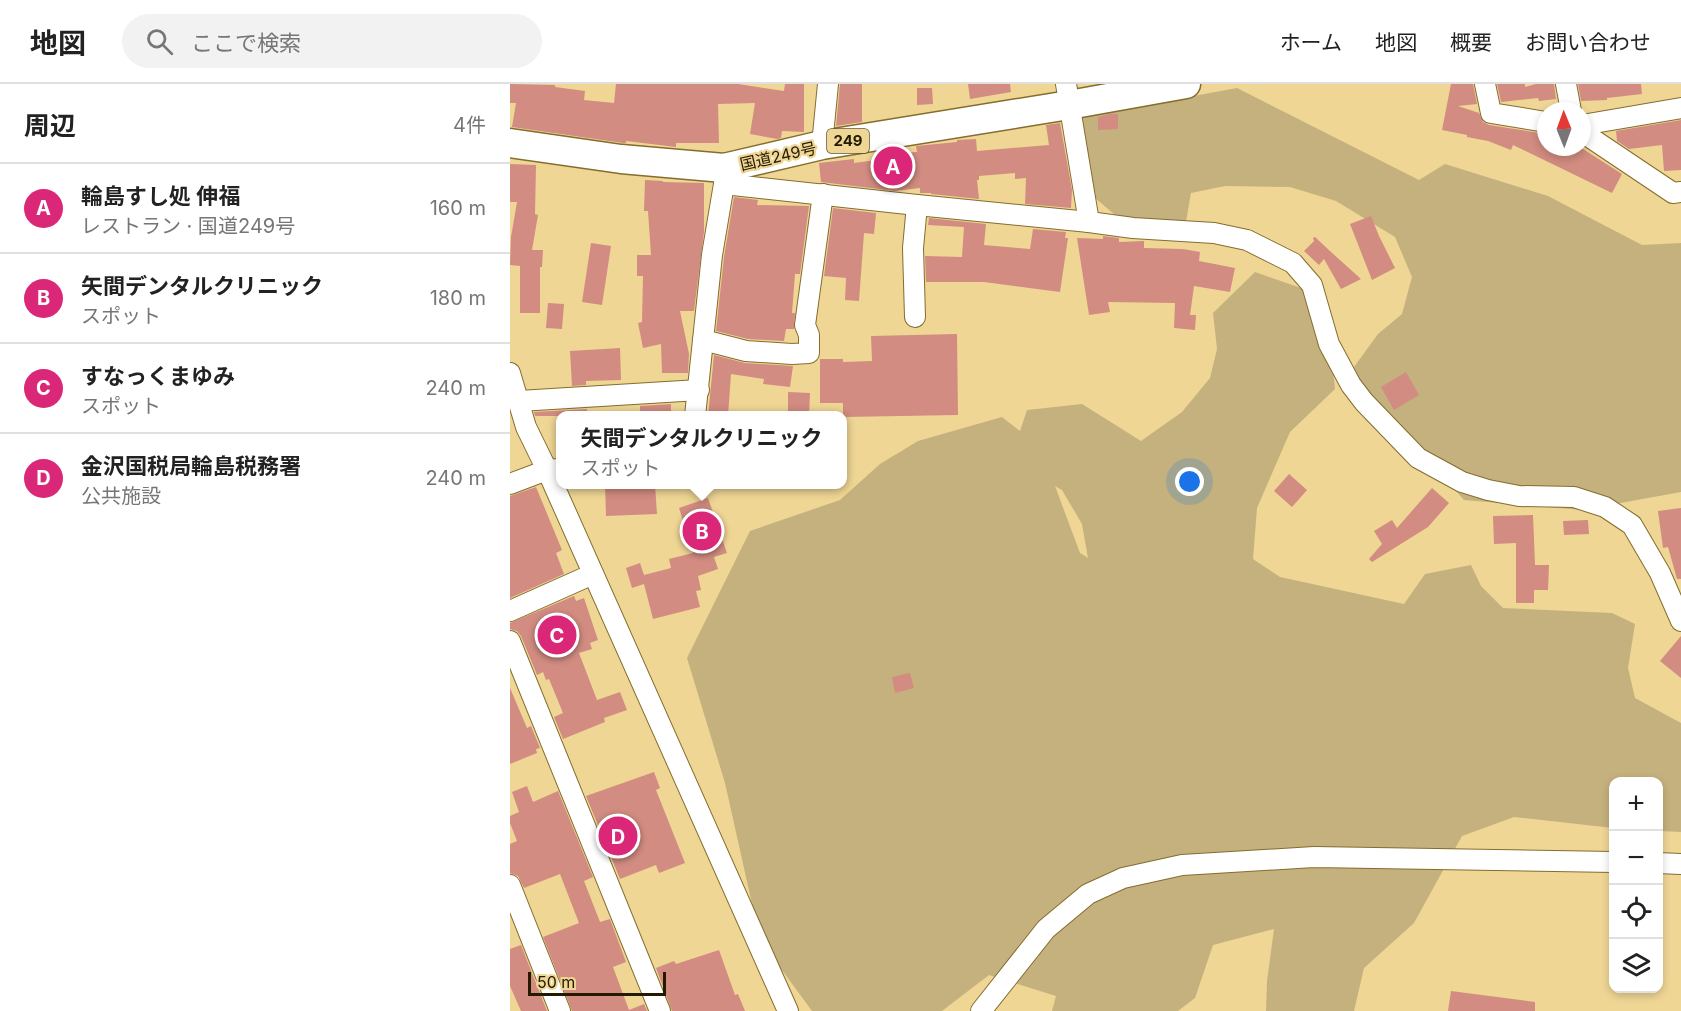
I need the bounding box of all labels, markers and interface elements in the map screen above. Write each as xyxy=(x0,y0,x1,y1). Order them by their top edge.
search box xyxy=(122,14,542,68)
icon: search xyxy=(143,25,176,58)
text: 地図 xyxy=(30,26,86,60)
text: ここで検索 xyxy=(191,30,301,56)
text: ホーム xyxy=(1280,30,1342,55)
text: 地図 xyxy=(1375,30,1417,55)
text: 概要 xyxy=(1450,30,1492,55)
text: お問い合わせ xyxy=(1525,30,1651,55)
north arrow xyxy=(1537,102,1591,156)
text: 周辺 xyxy=(24,110,76,141)
text: 4件 xyxy=(453,113,486,137)
road number: 249 xyxy=(827,129,869,153)
street label: 国道249号 xyxy=(738,138,818,174)
pin: A xyxy=(874,144,913,188)
text: 輪島すし処 伸福 xyxy=(81,183,240,209)
text: A xyxy=(36,196,51,220)
text: 160 m xyxy=(430,196,486,220)
text: レストラン · 国道249号 xyxy=(81,214,295,238)
text: 矢間デンタルクリニック xyxy=(81,273,323,299)
text: B xyxy=(37,286,50,310)
text: 180 m xyxy=(430,286,486,310)
text: スポット xyxy=(81,304,161,328)
text: すなっくまゆみ xyxy=(81,363,235,389)
text: C xyxy=(36,376,51,400)
text: 240 m xyxy=(425,376,486,400)
text: スポット xyxy=(81,394,161,418)
popup xyxy=(556,411,847,489)
text: 矢間デンタルクリニック xyxy=(580,425,823,451)
text: 金沢国税局輪島税務署 xyxy=(81,453,301,479)
text: スポット xyxy=(580,456,660,480)
text: D xyxy=(36,466,51,490)
text: 240 m xyxy=(425,466,486,490)
your location xyxy=(1175,467,1204,496)
text: 公共施設 xyxy=(81,484,161,508)
pin: B xyxy=(682,508,722,554)
pin: C xyxy=(538,612,576,658)
map controls xyxy=(1609,777,1663,993)
button: + xyxy=(1609,777,1663,831)
pin: D xyxy=(598,814,638,858)
button: − xyxy=(1609,831,1663,885)
button: locate xyxy=(1609,885,1663,939)
button: layers xyxy=(1609,939,1663,993)
scale bar xyxy=(528,969,666,996)
text: 50 m xyxy=(537,972,575,992)

